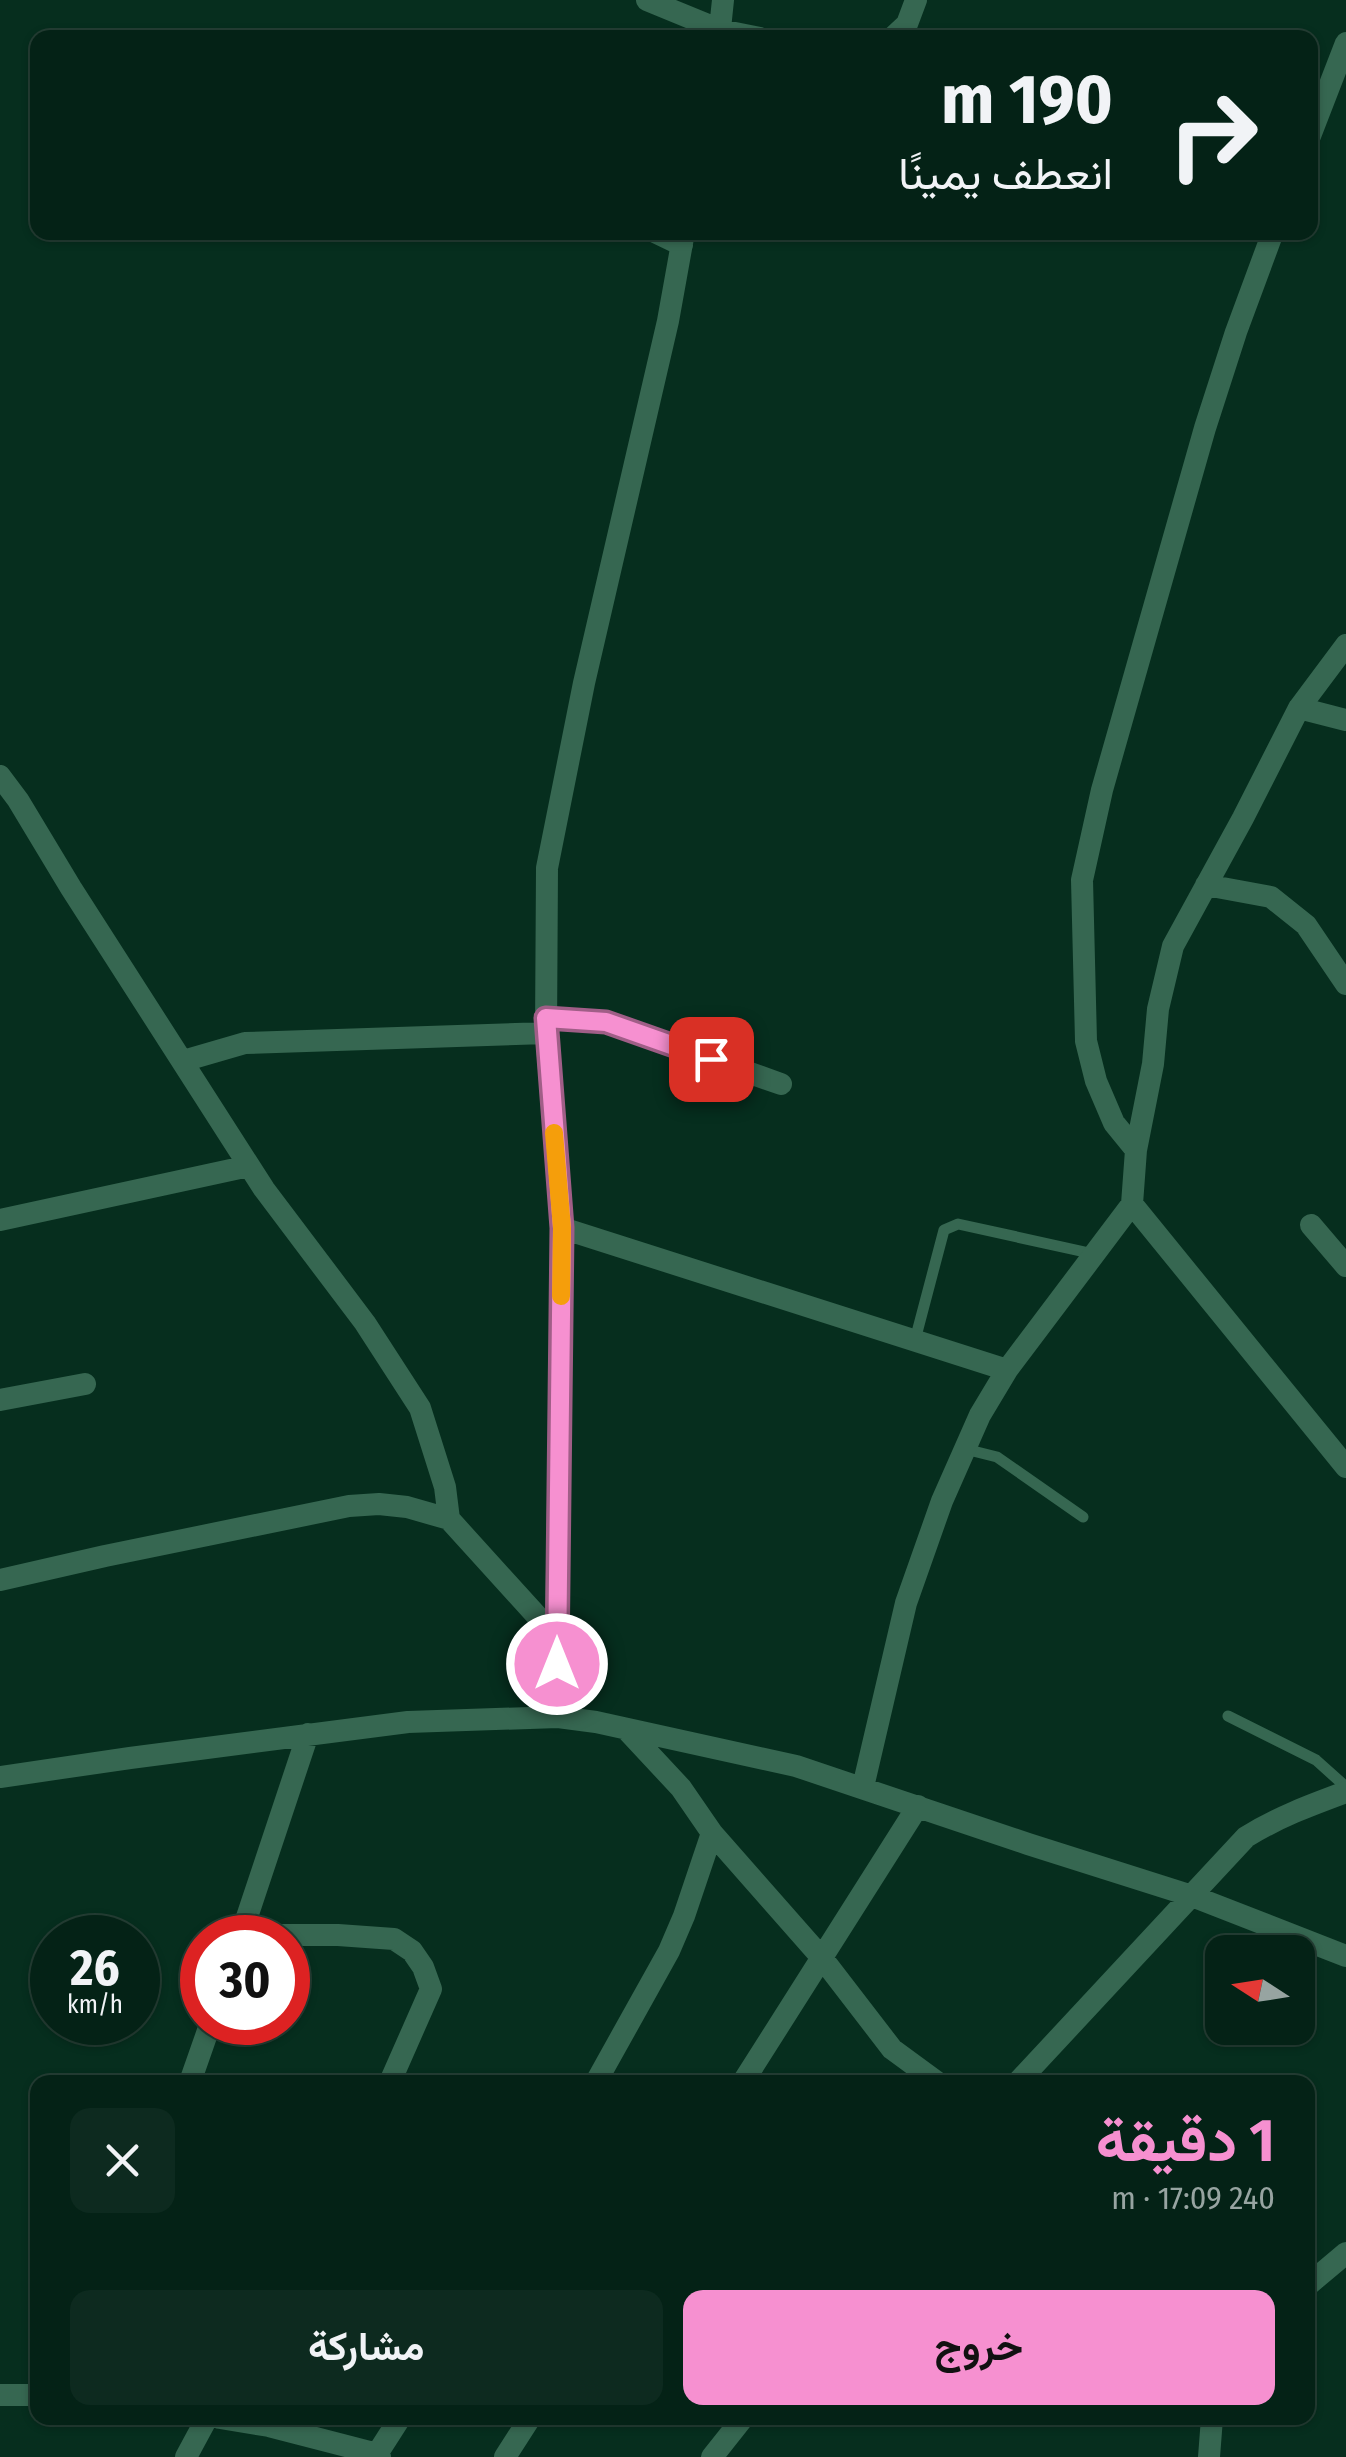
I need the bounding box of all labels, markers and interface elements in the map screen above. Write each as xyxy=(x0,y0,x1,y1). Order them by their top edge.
text: 190 m xyxy=(941,58,1113,142)
icon: right xyxy=(1148,70,1278,200)
text: انعطف يمينًا xyxy=(898,147,1113,201)
pin xyxy=(669,1017,754,1102)
icon: arrive xyxy=(684,1032,739,1087)
position arrow xyxy=(505,1612,609,1716)
speed limit sign: 30 xyxy=(180,1915,310,2045)
north arrow xyxy=(1205,1935,1315,2045)
map controls xyxy=(1205,1935,1315,2045)
text: 26 xyxy=(70,1938,120,1998)
text: km/h xyxy=(67,1990,123,2020)
text: 1 دقيقة xyxy=(1096,2105,1275,2177)
button: close xyxy=(70,2108,175,2213)
text: 240 m · 17:09 xyxy=(1111,2179,1275,2217)
button: مشاركة xyxy=(70,2290,663,2405)
button: خروج xyxy=(683,2290,1275,2405)

